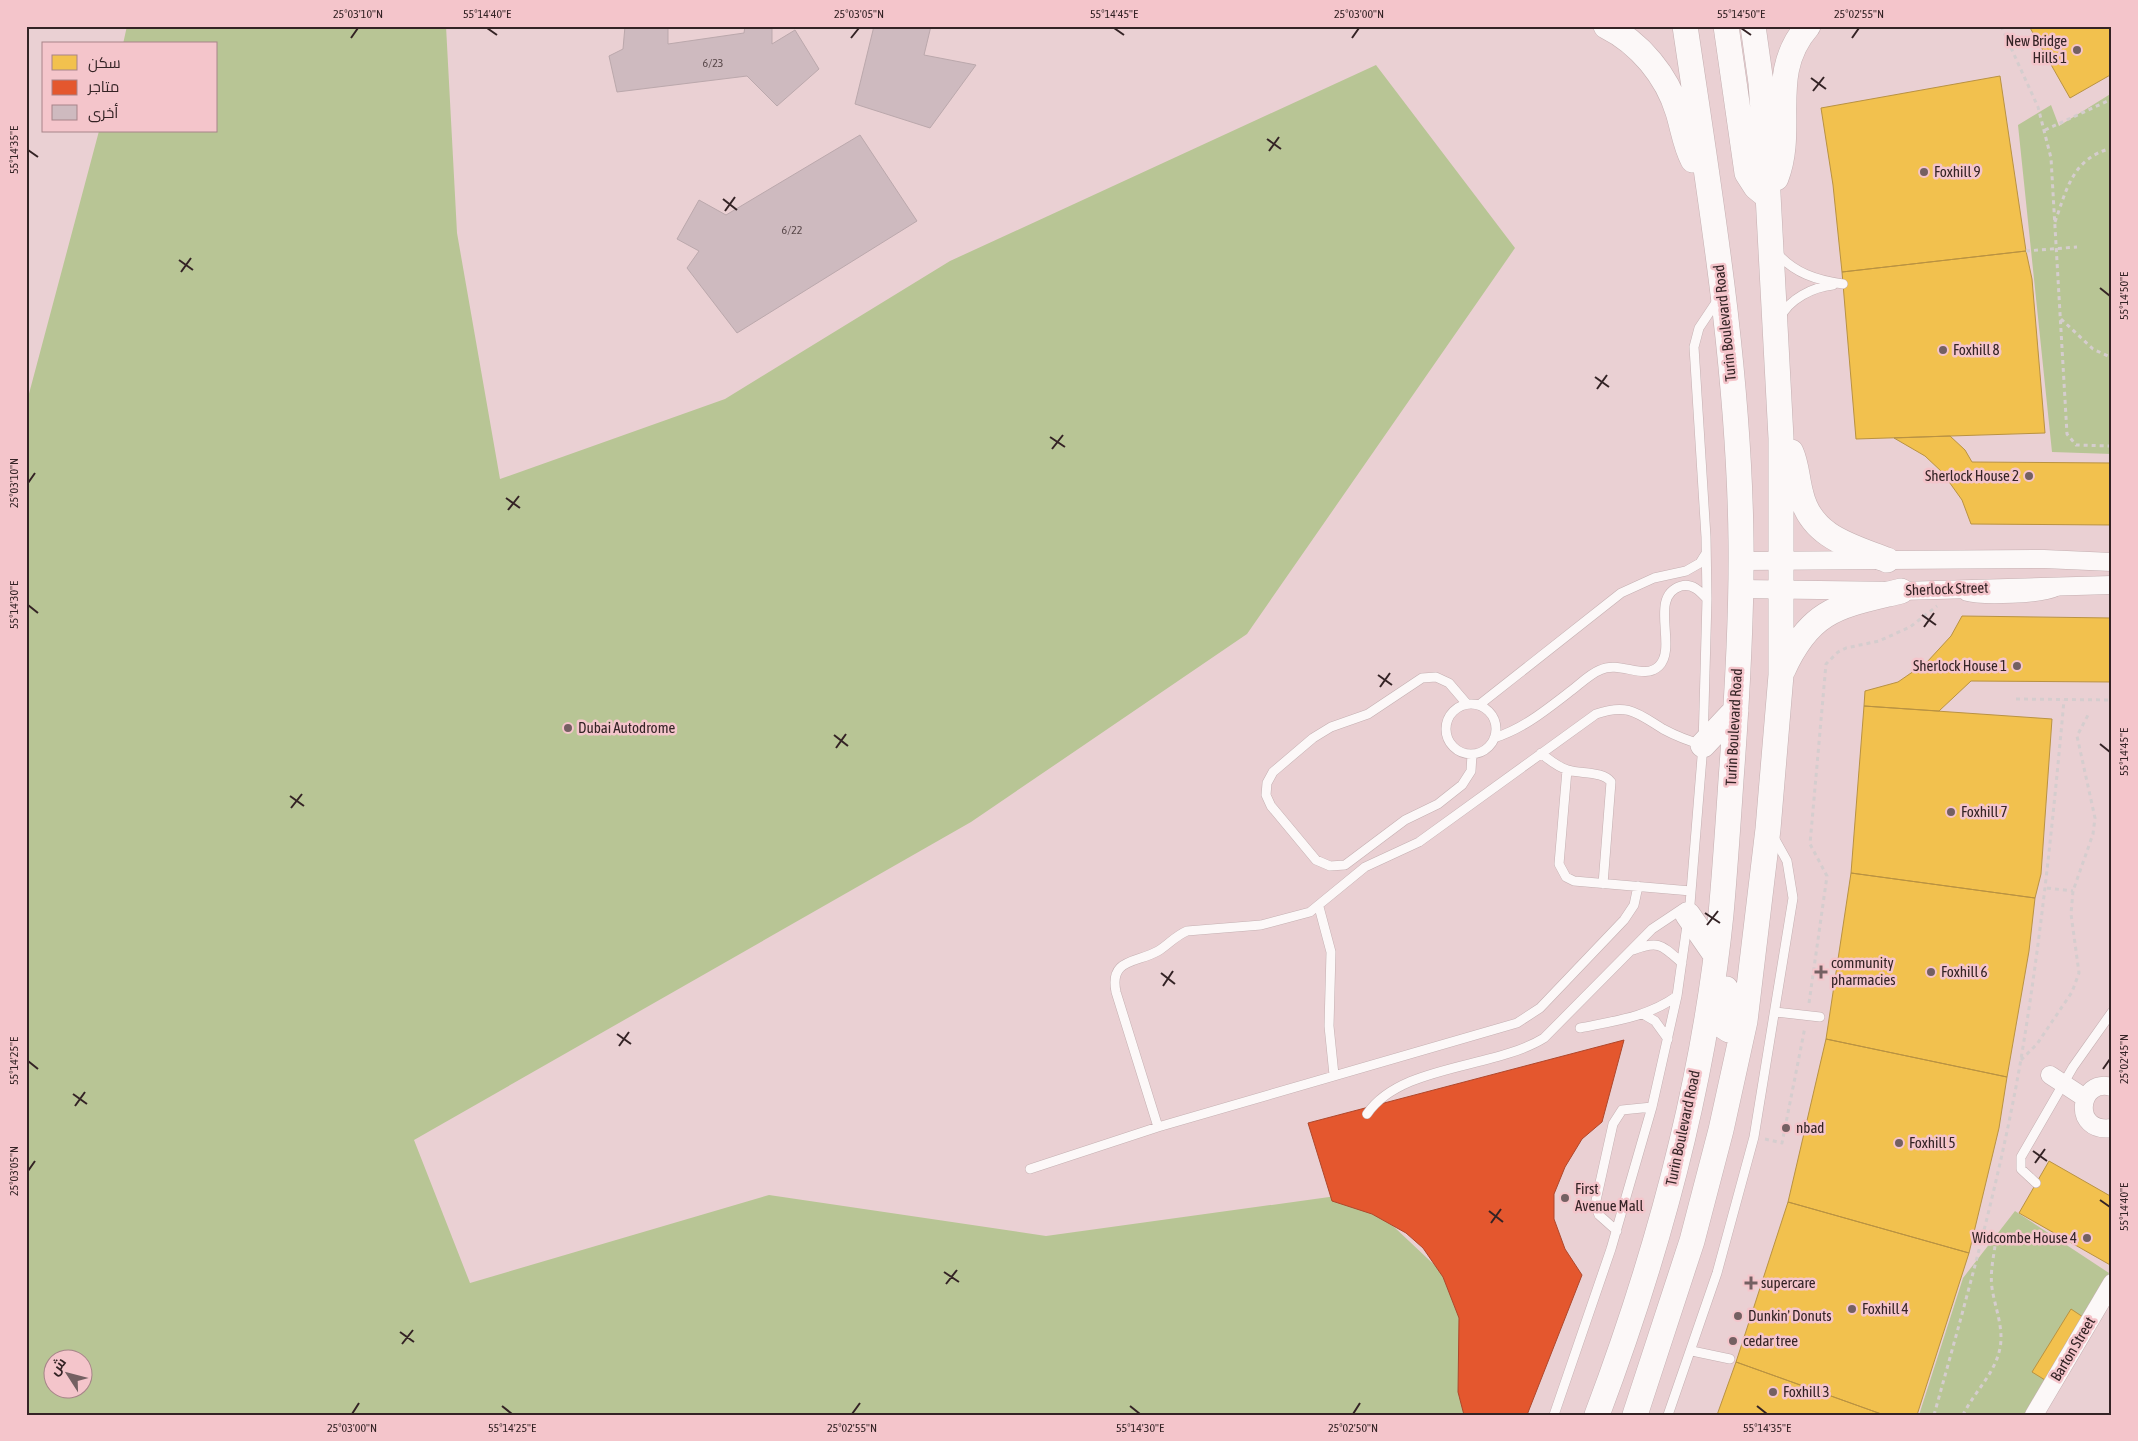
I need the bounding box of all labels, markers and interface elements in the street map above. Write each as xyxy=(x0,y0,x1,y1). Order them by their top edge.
text: 25°03'10"N xyxy=(333,7,383,21)
text: 55°14'40"E xyxy=(463,7,511,21)
text: 25°03'05"N xyxy=(834,7,884,21)
text: 55°14'45"E xyxy=(1090,7,1138,21)
text: 25°03'00"N xyxy=(1334,7,1384,21)
text: 55°14'50"E xyxy=(1717,7,1765,21)
text: 25°02'55"N xyxy=(1834,7,1884,21)
place label: New Bridge Hills 1 xyxy=(2005,32,2067,66)
legend xyxy=(42,42,218,132)
marker: New Bridge Hills 1 xyxy=(2071,44,2083,56)
text: سكن xyxy=(88,54,121,73)
house number: 6/23 xyxy=(703,56,723,70)
text: متاجر xyxy=(87,78,119,96)
text: أخرى xyxy=(88,103,118,123)
text: 55°14'35"E xyxy=(7,126,21,174)
place label: Foxhill 9 xyxy=(1934,163,1981,180)
marker: Foxhill 9 xyxy=(1918,166,1930,178)
house number: 6/22 xyxy=(782,223,802,237)
street label: Turin Boulevard Road xyxy=(1710,264,1739,382)
text: 55°14'50"E xyxy=(2117,272,2131,320)
place label: Foxhill 8 xyxy=(1953,341,2000,358)
marker: Foxhill 8 xyxy=(1937,344,1949,356)
text: 25°03'10"N xyxy=(7,458,21,508)
place label: Sherlock House 2 xyxy=(1925,467,2019,484)
marker: Sherlock House 2 xyxy=(2023,470,2035,482)
street label: Sherlock Street xyxy=(1905,579,1989,598)
text: 55°14'30"E xyxy=(7,581,21,629)
place label: Sherlock House 1 xyxy=(1913,657,2007,674)
marker: Sherlock House 1 xyxy=(2011,660,2023,672)
street label: Turin Boulevard Road xyxy=(1722,668,1745,786)
place label: Dubai Autodrome xyxy=(578,719,675,736)
marker: Dubai Autodrome xyxy=(562,722,574,734)
text: 55°14'45"E xyxy=(2117,728,2131,776)
place label: Foxhill 7 xyxy=(1961,803,2008,820)
marker: Foxhill 7 xyxy=(1945,806,1957,818)
place label: community pharmacies xyxy=(1831,954,1896,988)
place label: Foxhill 6 xyxy=(1941,963,1988,980)
marker: community pharmacies xyxy=(1815,966,1827,978)
marker: Foxhill 6 xyxy=(1925,966,1937,978)
text: 25°02'45"N xyxy=(2117,1034,2131,1084)
text: 55°14'25"E xyxy=(7,1037,21,1085)
street label: Turin Boulevard Road xyxy=(1662,1069,1703,1187)
place label: nbad xyxy=(1796,1119,1824,1136)
marker: nbad xyxy=(1780,1122,1792,1134)
place label: Foxhill 5 xyxy=(1909,1134,1956,1151)
marker: Foxhill 5 xyxy=(1893,1137,1905,1149)
text: 25°03'05"N xyxy=(7,1146,21,1196)
place label: First Avenue Mall xyxy=(1575,1180,1644,1214)
text: 55°14'40"E xyxy=(2117,1183,2131,1231)
marker: First Avenue Mall xyxy=(1559,1192,1571,1204)
place label: Widcombe House 4 xyxy=(1972,1229,2077,1246)
marker: Widcombe House 4 xyxy=(2081,1232,2093,1244)
place label: supercare xyxy=(1761,1274,1816,1291)
marker: supercare xyxy=(1745,1277,1757,1289)
place label: Foxhill 4 xyxy=(1862,1300,1909,1317)
marker: Foxhill 4 xyxy=(1846,1303,1858,1315)
place label: Dunkin' Donuts xyxy=(1748,1307,1832,1324)
marker: Dunkin' Donuts xyxy=(1732,1310,1744,1322)
street label: Barton Street xyxy=(2047,1314,2098,1384)
place label: cedar tree xyxy=(1743,1332,1798,1349)
marker: cedar tree xyxy=(1727,1335,1739,1347)
north arrow xyxy=(42,1348,92,1398)
text: ش xyxy=(46,1354,70,1379)
place label: Foxhill 3 xyxy=(1783,1383,1830,1400)
marker: Foxhill 3 xyxy=(1767,1386,1779,1398)
text: 25°03'00"N xyxy=(327,1421,377,1435)
text: 55°14'25"E xyxy=(488,1421,536,1435)
text: 25°02'55"N xyxy=(827,1421,877,1435)
text: 55°14'30"E xyxy=(1116,1421,1164,1435)
text: 25°02'50"N xyxy=(1328,1421,1378,1435)
text: 55°14'35"E xyxy=(1743,1421,1791,1435)

